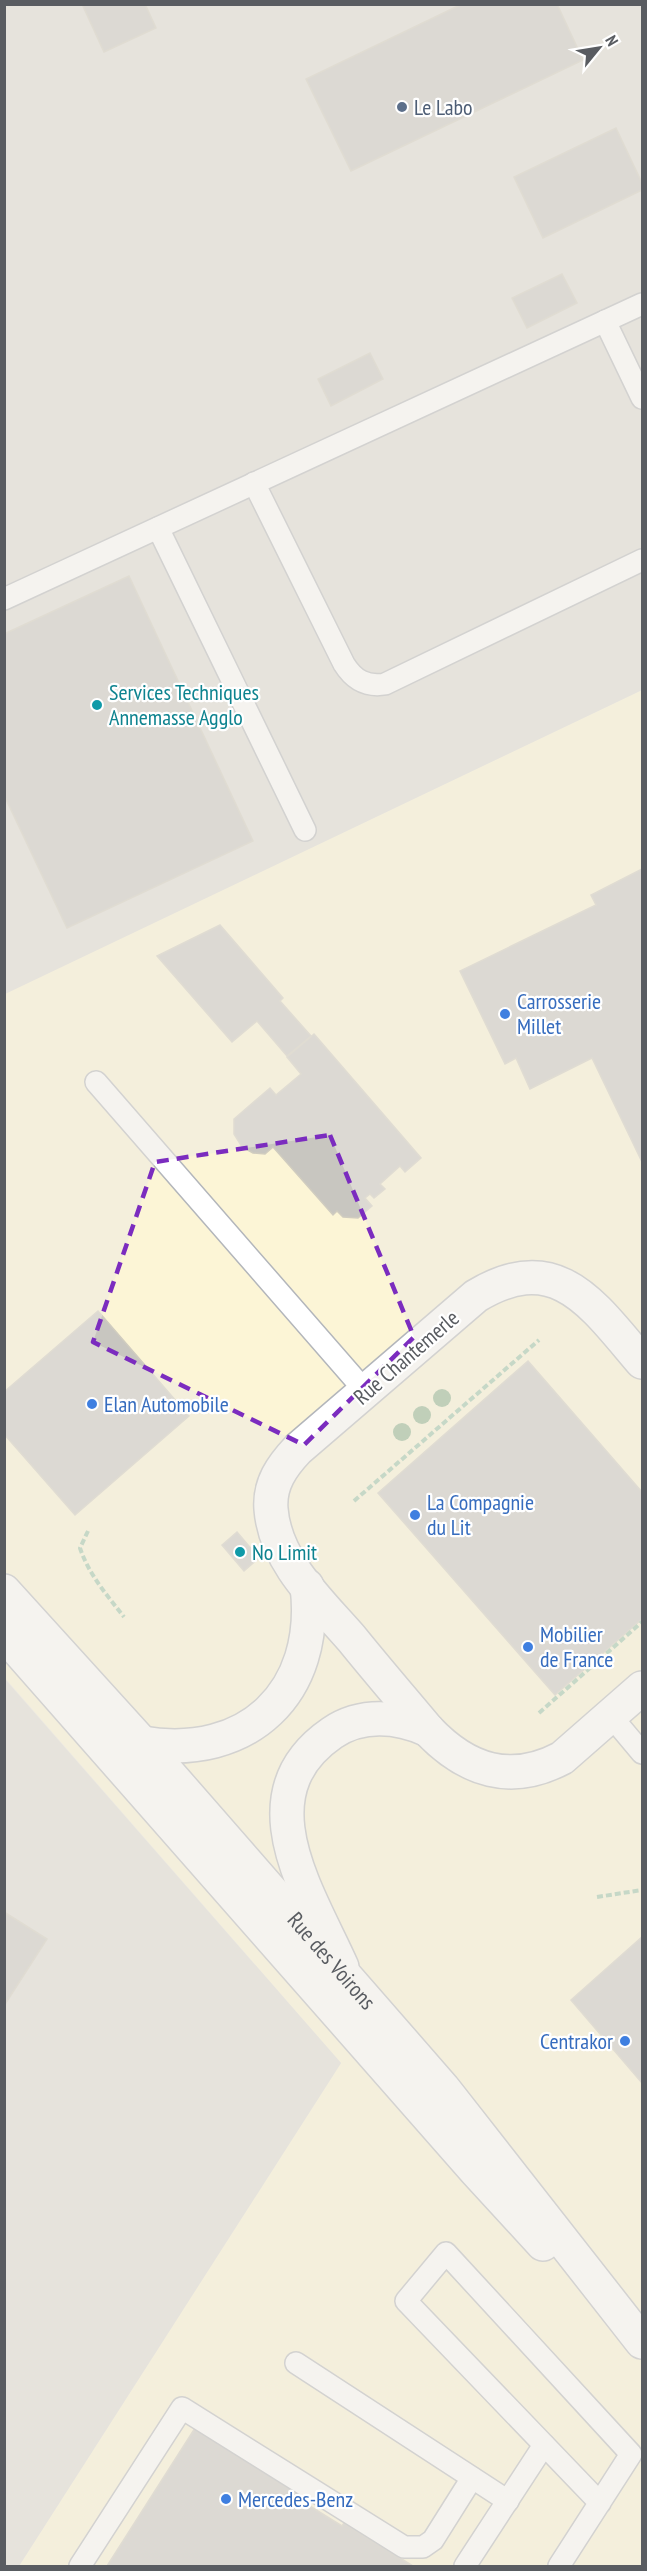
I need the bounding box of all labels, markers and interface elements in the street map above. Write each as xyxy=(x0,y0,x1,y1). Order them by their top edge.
north arrow xyxy=(569,18,629,78)
text: N xyxy=(601,32,623,49)
place label: Le Labo xyxy=(414,93,473,121)
marker: Le Labo xyxy=(395,100,409,114)
place label: Services Techniques Annemasse Agglo xyxy=(109,678,259,731)
marker: Services Techniques Annemasse Agglo xyxy=(90,698,104,712)
place label: Carrosserie Millet xyxy=(517,987,601,1040)
marker: Carrosserie Millet xyxy=(498,1007,512,1021)
street label: Rue Chantemerle xyxy=(347,1304,465,1410)
place label: Elan Automobile xyxy=(104,1390,229,1418)
marker: Elan Automobile xyxy=(85,1397,99,1411)
place label: La Compagnie du Lit xyxy=(427,1488,534,1541)
marker: La Compagnie du Lit xyxy=(408,1508,422,1522)
place label: No Limit xyxy=(252,1538,317,1566)
marker: No Limit xyxy=(233,1545,247,1559)
place label: Mobilier de France xyxy=(540,1620,613,1673)
marker: Mobilier de France xyxy=(521,1640,535,1654)
street label: Rue des Voirons xyxy=(282,1906,382,2015)
place label: Centrakor xyxy=(540,2027,613,2055)
marker: Centrakor xyxy=(618,2034,632,2048)
place label: Mercedes-Benz xyxy=(238,2485,353,2513)
marker: Mercedes-Benz xyxy=(219,2492,233,2506)

